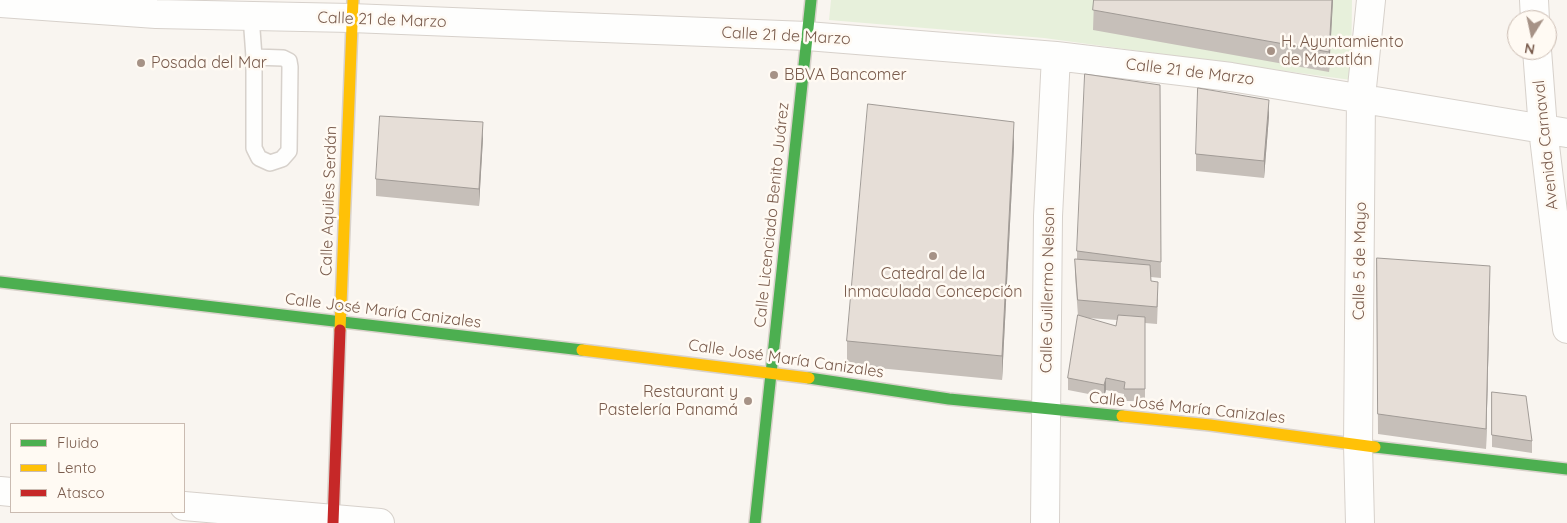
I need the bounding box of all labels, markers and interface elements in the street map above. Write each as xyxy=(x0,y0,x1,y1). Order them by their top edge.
street label: Calle 21 de Marzo xyxy=(317,8,447,32)
north arrow xyxy=(1507,10,1557,60)
street label: Calle 21 de Marzo xyxy=(721,23,851,49)
place label: H. Ayuntamiento de Mazatlán xyxy=(1281,32,1404,70)
text: N xyxy=(1523,39,1536,59)
marker: H. Ayuntamiento de Mazatlán xyxy=(1265,45,1277,57)
place label: Posada del Mar xyxy=(151,53,267,73)
street label: Calle 21 de Marzo xyxy=(1125,55,1255,89)
marker: Posada del Mar xyxy=(135,57,147,69)
place label: BBVA Bancomer xyxy=(784,65,907,85)
marker: BBVA Bancomer xyxy=(768,69,780,81)
street label: Avenida Carnaval xyxy=(1530,79,1562,211)
street label: Calle Licenciado Benito Juárez xyxy=(751,101,793,329)
street label: Calle Aquiles Serdán xyxy=(317,126,341,276)
street label: Calle 5 de Mayo xyxy=(1349,202,1371,320)
street label: Calle Guillermo Nelson xyxy=(1037,207,1059,373)
marker: Catedral de la Inmaculada Concepción xyxy=(927,250,939,262)
place label: Catedral de la Inmaculada Concepción xyxy=(843,264,1023,302)
street label: Calle José María Canizales xyxy=(284,289,482,333)
street label: Calle José María Canizales xyxy=(687,336,885,382)
place label: Restaurant y Pastelería Panamá xyxy=(598,382,738,420)
street label: Calle José María Canizales xyxy=(1088,388,1286,428)
marker: Restaurant y Pastelería Panamá xyxy=(742,395,754,407)
legend xyxy=(10,423,185,513)
text: Fluido xyxy=(57,433,99,452)
text: Lento xyxy=(57,458,96,477)
text: Atasco xyxy=(57,483,105,502)

